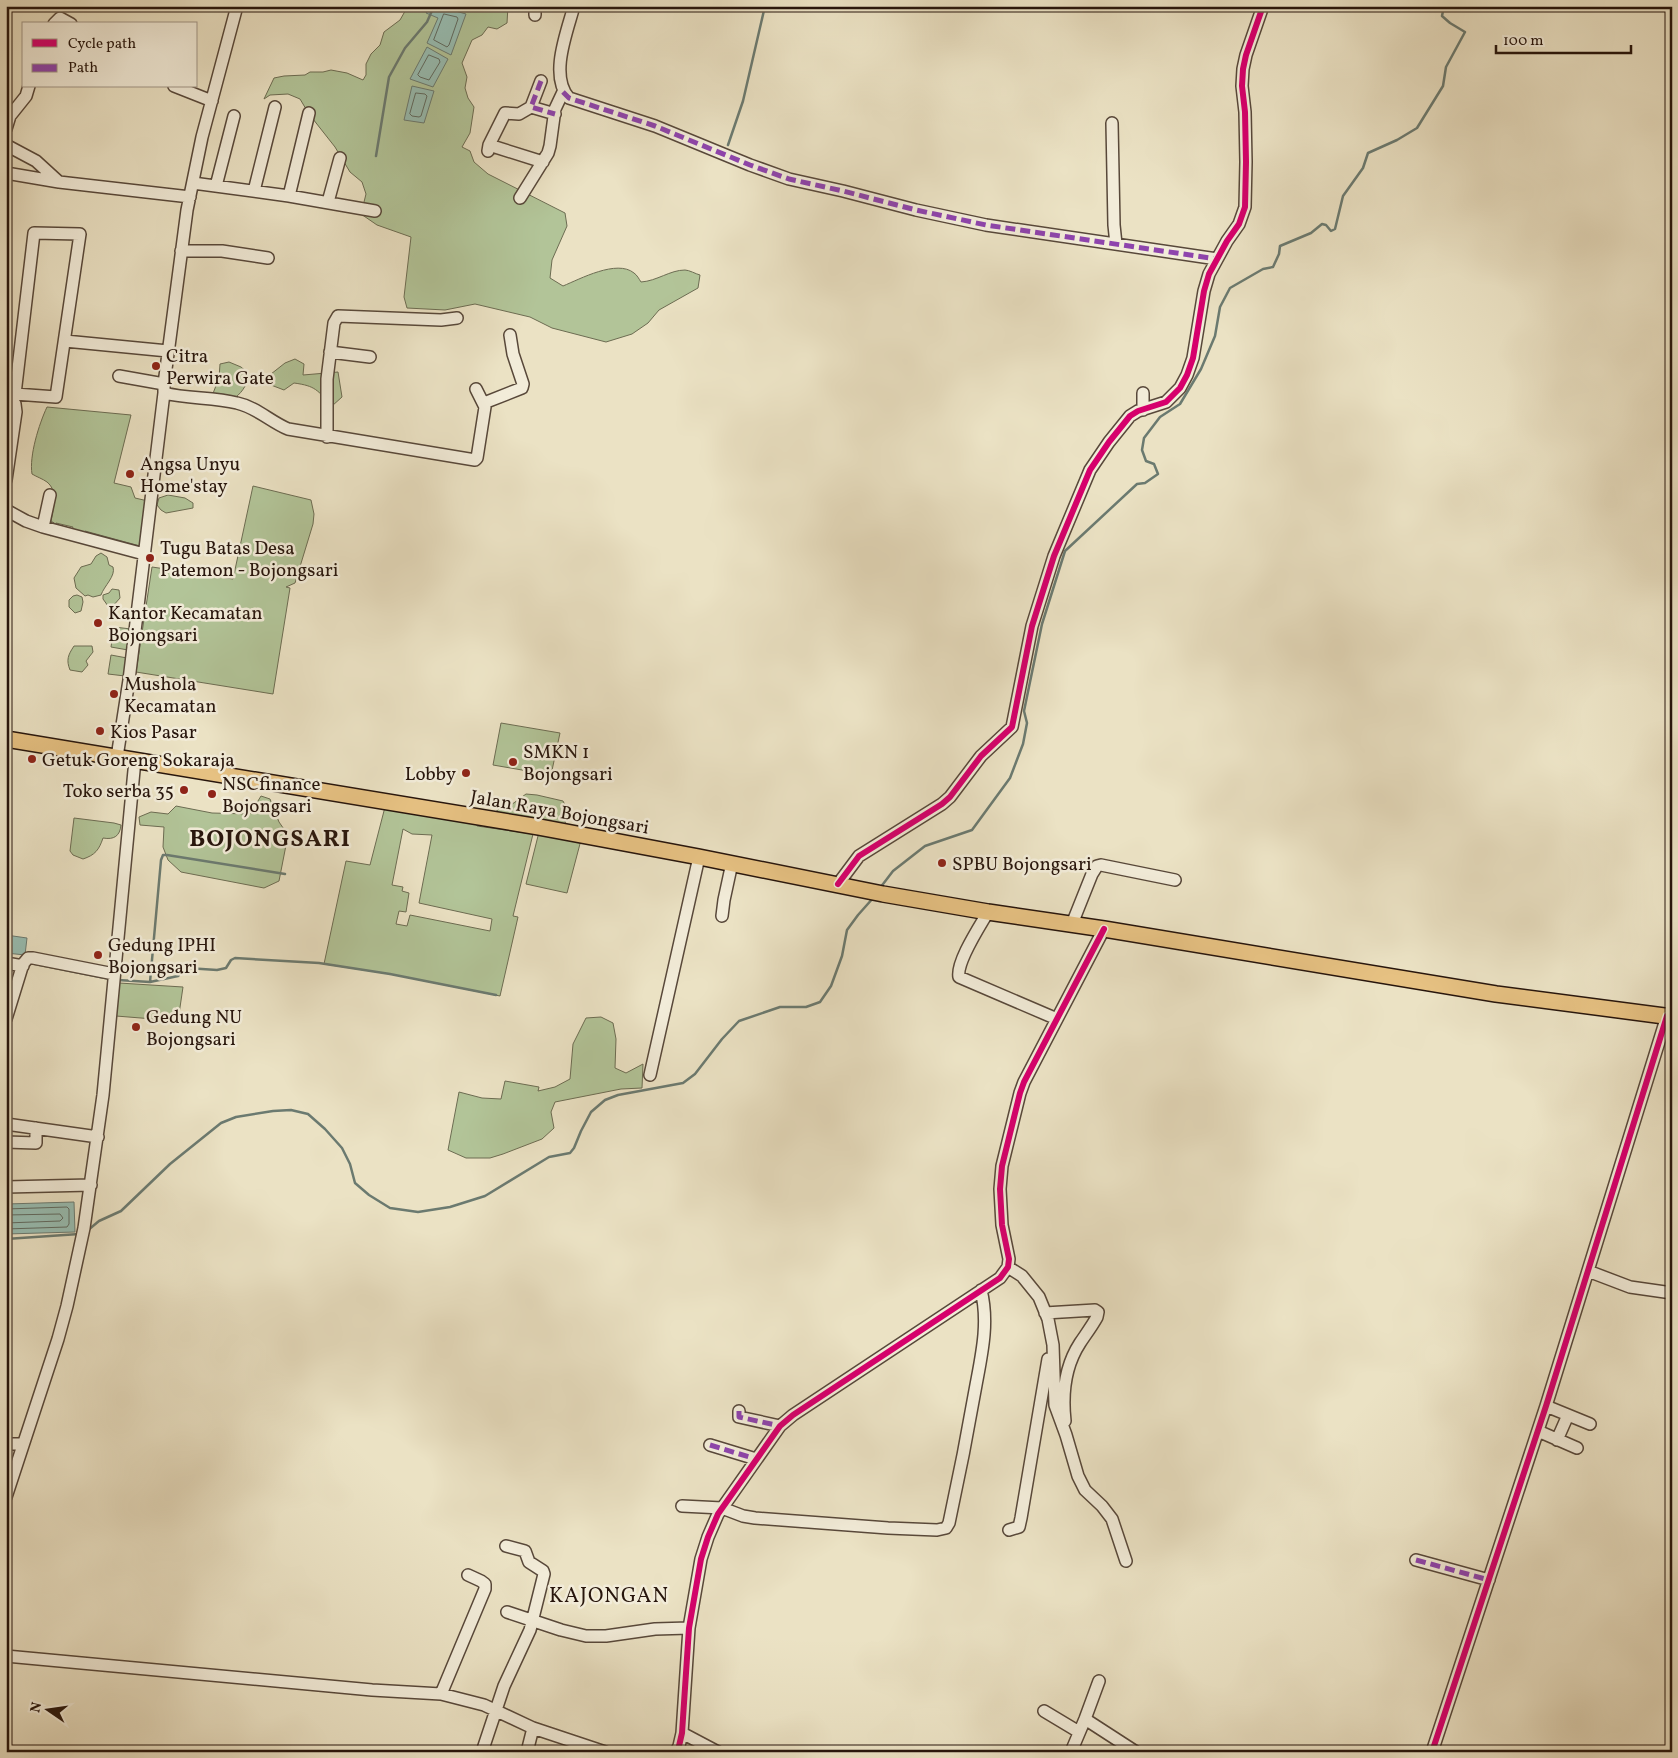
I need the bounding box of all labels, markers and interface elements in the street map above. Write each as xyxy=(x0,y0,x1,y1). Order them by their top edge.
legend xyxy=(22,22,198,88)
scale bar xyxy=(1496,22,1630,54)
text: 100 m xyxy=(1503,31,1543,52)
text: Cycle path xyxy=(68,34,136,55)
text: Path xyxy=(68,58,98,79)
place label: Citra Perwira Gate xyxy=(166,344,274,392)
marker: Citra Perwira Gate xyxy=(150,360,162,372)
place label: Angsa Unyu Home'stay xyxy=(140,452,240,500)
marker: Angsa Unyu Home'stay xyxy=(124,468,136,480)
place label: Tugu Batas Desa Patemon - Bojongsari xyxy=(160,536,339,584)
marker: Tugu Batas Desa Patemon - Bojongsari xyxy=(144,552,156,564)
place label: Kantor Kecamatan Bojongsari xyxy=(108,601,263,649)
marker: Kantor Kecamatan Bojongsari xyxy=(92,617,104,629)
place label: Mushola Kecamatan xyxy=(124,672,217,720)
marker: Mushola Kecamatan xyxy=(108,688,120,700)
place label: Kios Pasar xyxy=(110,720,197,746)
marker: Kios Pasar xyxy=(94,725,106,737)
place label: SMKN 1 Bojongsari xyxy=(523,740,613,788)
place label: Getuk Goreng Sokaraja xyxy=(42,748,235,774)
marker: Getuk Goreng Sokaraja xyxy=(26,753,38,765)
marker: SMKN 1 Bojongsari xyxy=(507,756,519,768)
place label: Lobby xyxy=(405,762,456,788)
marker: Lobby xyxy=(460,767,472,779)
place label: NSCfinance Bojongsari xyxy=(222,772,321,820)
place label: Toko serba 35 xyxy=(63,779,174,805)
marker: Toko serba 35 xyxy=(178,784,190,796)
street label: Jalan Raya Bojongsari xyxy=(468,784,651,842)
marker: NSCfinance Bojongsari xyxy=(206,788,218,800)
district label: BOJONGSARI xyxy=(189,823,351,857)
place label: SPBU Bojongsari xyxy=(952,852,1092,878)
marker: SPBU Bojongsari xyxy=(936,857,948,869)
place label: Gedung IPHI Bojongsari xyxy=(108,933,216,981)
marker: Gedung IPHI Bojongsari xyxy=(92,949,104,961)
place label: Gedung NU Bojongsari xyxy=(146,1005,242,1053)
marker: Gedung NU Bojongsari xyxy=(130,1021,142,1033)
district label: KAJONGAN xyxy=(549,1582,669,1611)
north arrow xyxy=(22,1686,72,1736)
text: N xyxy=(26,1700,47,1715)

